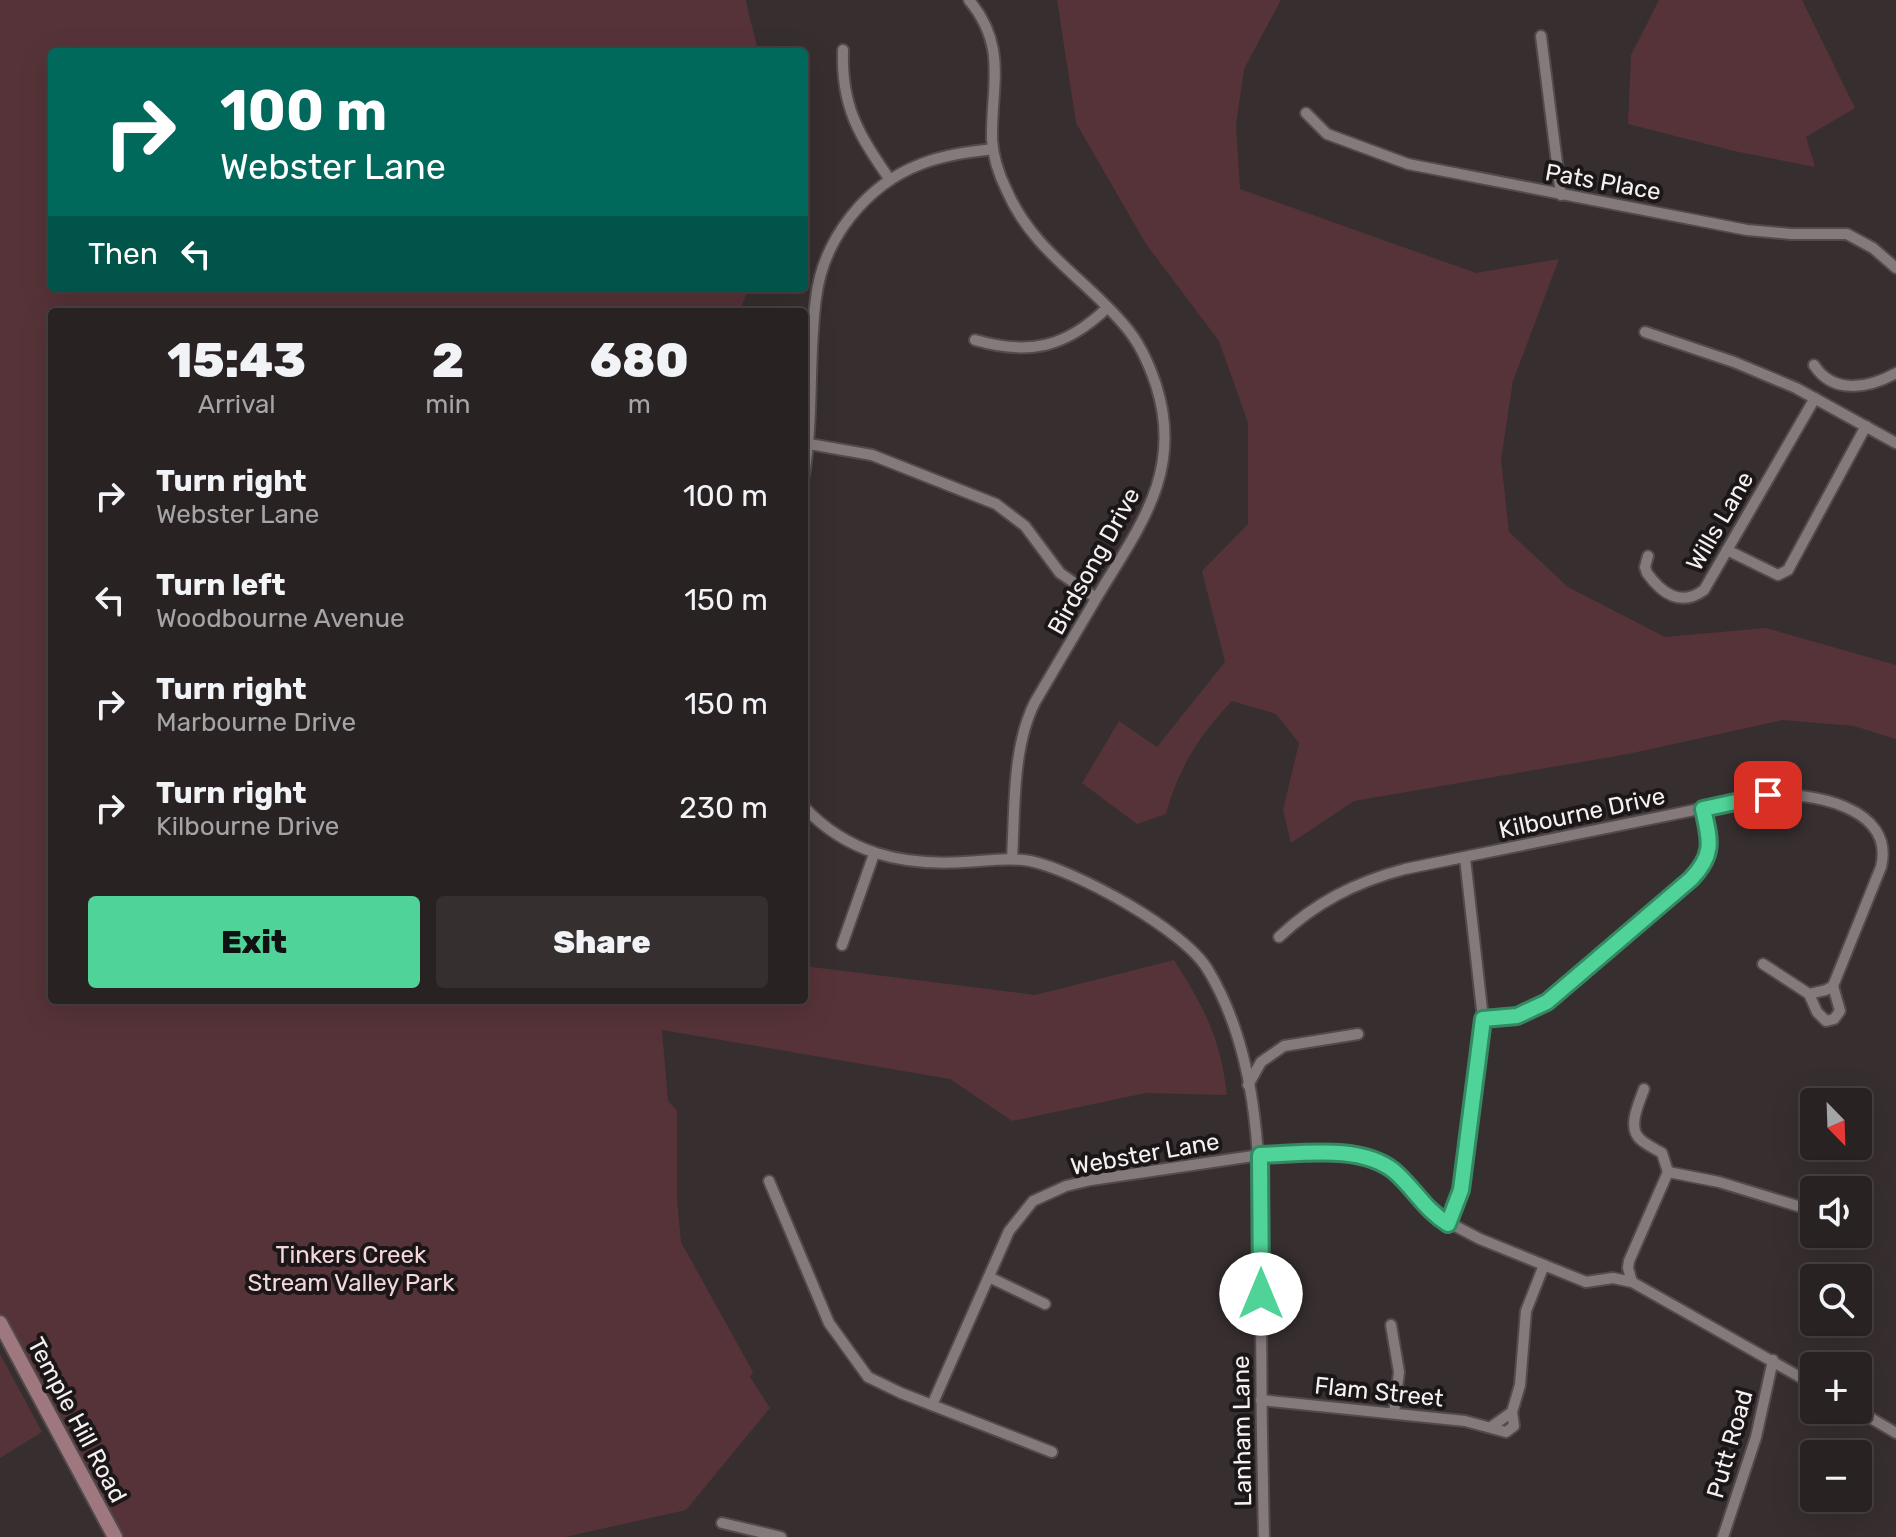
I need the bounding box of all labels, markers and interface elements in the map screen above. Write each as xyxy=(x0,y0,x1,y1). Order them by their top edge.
text: 100 m xyxy=(220,78,387,144)
icon: right xyxy=(88,80,192,184)
text: Webster Lane xyxy=(220,145,446,188)
street label: Pats Place xyxy=(1543,158,1663,206)
icon: left xyxy=(174,232,218,276)
text: Then xyxy=(88,236,158,272)
text: 15:43 xyxy=(167,332,306,389)
text: 2 xyxy=(432,332,464,389)
text: 680 xyxy=(590,332,689,389)
text: Arrival xyxy=(198,389,276,420)
text: min xyxy=(425,389,471,420)
text: m xyxy=(628,389,651,420)
text: Turn right xyxy=(156,463,307,499)
street label: Wills Lane xyxy=(1680,467,1760,575)
icon: right xyxy=(88,474,132,518)
text: 100 m xyxy=(683,478,768,514)
street label: Birdsong Drive xyxy=(1042,483,1146,639)
text: Webster Lane xyxy=(156,499,319,530)
text: Turn left xyxy=(156,567,286,603)
icon: left xyxy=(88,578,132,622)
text: 150 m xyxy=(684,582,768,618)
text: Woodbourne Avenue xyxy=(156,603,405,634)
text: Turn right xyxy=(156,671,307,707)
icon: right xyxy=(88,682,132,726)
text: 150 m xyxy=(684,686,768,722)
text: Marbourne Drive xyxy=(156,707,356,738)
pin xyxy=(1734,761,1802,829)
icon: arrive xyxy=(1746,773,1790,817)
text: Turn right xyxy=(156,775,307,811)
street label: Kilbourne Drive xyxy=(1496,782,1668,844)
icon: right xyxy=(88,786,132,830)
text: 230 m xyxy=(679,790,768,826)
text: Kilbourne Drive xyxy=(156,811,339,842)
button: Exit xyxy=(88,896,420,988)
button: Share xyxy=(436,896,768,988)
north arrow xyxy=(1800,1088,1872,1160)
map controls xyxy=(1800,1088,1872,1512)
street label: Webster Lane xyxy=(1068,1127,1222,1181)
button: sound xyxy=(1800,1176,1872,1248)
park label: Tinkers Creek Stream Valley Park xyxy=(247,1241,455,1297)
position arrow xyxy=(1219,1252,1303,1336)
button: search xyxy=(1800,1264,1872,1336)
street label: Temple Hill Road xyxy=(22,1333,132,1507)
button: + xyxy=(1800,1352,1872,1424)
street label: Lanham Lane xyxy=(1227,1355,1257,1507)
street label: Flam Street xyxy=(1313,1371,1445,1413)
street label: Putt Road xyxy=(1701,1387,1759,1501)
button: − xyxy=(1800,1440,1872,1512)

